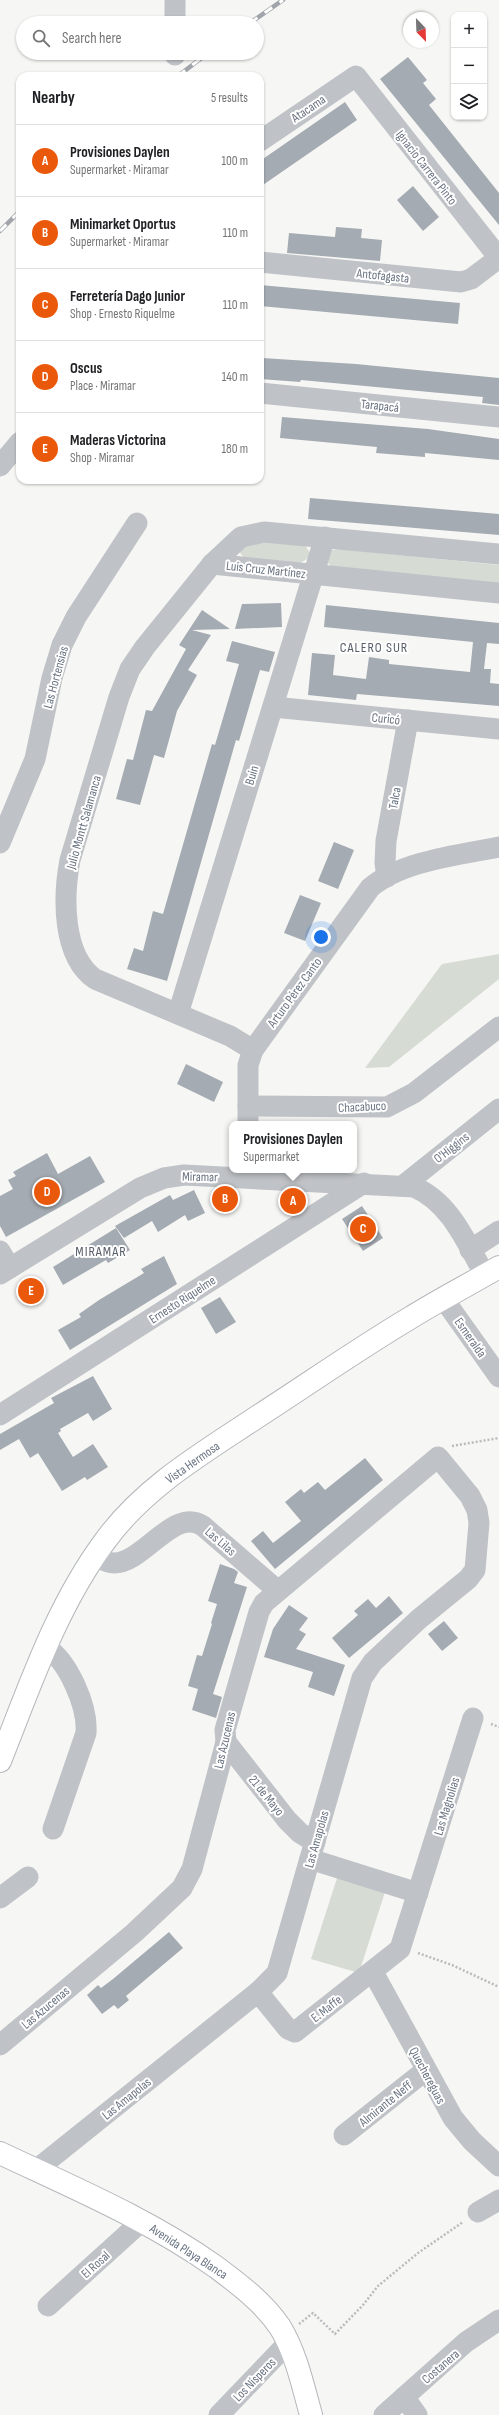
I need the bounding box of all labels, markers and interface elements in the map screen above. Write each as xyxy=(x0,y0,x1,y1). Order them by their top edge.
north arrow xyxy=(403,12,439,48)
map controls xyxy=(451,12,487,120)
button: + xyxy=(451,12,487,48)
search box xyxy=(16,16,264,60)
icon: search xyxy=(30,27,52,49)
text: Search here xyxy=(62,29,122,48)
button: − xyxy=(451,48,487,84)
button: layers xyxy=(451,84,487,120)
text: Nearby xyxy=(32,88,75,108)
text: 5 results xyxy=(211,90,248,106)
street label: Atacama xyxy=(288,92,329,127)
street label: Ignacio Carrera Pinto xyxy=(392,127,460,208)
text: Provisiones Daylen xyxy=(70,143,170,162)
text: A xyxy=(42,153,48,169)
text: 100 m xyxy=(221,153,248,169)
text: Supermarket · Miramar xyxy=(70,162,169,178)
text: Minimarket Oportus xyxy=(70,215,176,234)
text: B xyxy=(42,225,48,241)
text: 110 m xyxy=(223,225,248,241)
text: Supermarket · Miramar xyxy=(70,234,169,250)
street label: Antofagasta xyxy=(355,265,410,287)
text: Ferretería Dago Junior xyxy=(70,287,185,306)
text: C xyxy=(42,297,48,313)
text: 110 m xyxy=(223,297,248,313)
text: Shop · Ernesto Riquelme xyxy=(70,306,175,322)
text: Oscus xyxy=(70,359,102,378)
text: D xyxy=(42,369,48,385)
text: 140 m xyxy=(222,369,248,385)
text: Place · Miramar xyxy=(70,378,136,394)
street label: Tarapacá xyxy=(360,396,400,416)
text: Maderas Victorina xyxy=(70,431,166,450)
text: E xyxy=(42,441,48,457)
text: 180 m xyxy=(222,441,248,457)
text: Shop · Miramar xyxy=(70,450,134,466)
street label: Luis Cruz Martínez xyxy=(225,558,307,582)
district label: CALERO SUR xyxy=(340,639,408,656)
street label: Las Hortensias xyxy=(40,644,72,710)
street label: Curicó xyxy=(371,710,401,728)
street label: Buin xyxy=(241,764,262,787)
street label: Julio Montt Salamanca xyxy=(63,774,105,872)
street label: Talca xyxy=(385,786,405,810)
your location xyxy=(311,927,331,947)
street label: Arturo Pérez Canto xyxy=(264,955,325,1031)
street label: Chacabuco xyxy=(338,1098,387,1116)
popup xyxy=(229,1121,357,1173)
street label: O'Higgins xyxy=(431,1129,473,1167)
text: Provisiones Daylen xyxy=(243,1130,343,1149)
text: Supermarket xyxy=(243,1149,300,1165)
street label: Miramar xyxy=(182,1169,218,1185)
pin: D xyxy=(34,1177,60,1207)
pin: B xyxy=(212,1184,238,1214)
pin: A xyxy=(280,1186,306,1216)
pin: C xyxy=(350,1214,376,1244)
district label: MIRAMAR xyxy=(75,1243,127,1260)
street label: Ernesto Riquelme xyxy=(146,1272,219,1327)
pin: E xyxy=(18,1276,44,1306)
street label: Esmeralda xyxy=(451,1315,490,1361)
street label: Vista Hermosa xyxy=(162,1438,223,1487)
street label: Las Lilas xyxy=(202,1524,239,1560)
street label: Las Azucenas xyxy=(211,1710,239,1770)
street label: 21 de Mayo xyxy=(245,1772,287,1819)
street label: Las Magnolias xyxy=(431,1775,464,1837)
street label: Las Amapolas xyxy=(301,1809,333,1870)
street label: Las Azucenas xyxy=(18,1983,73,2033)
street label: E. Maffe xyxy=(308,1992,345,2026)
street label: Quechereguas xyxy=(405,2044,449,2107)
street label: Las Amapolas xyxy=(99,2074,155,2123)
street label: Almirante Neff xyxy=(355,2077,416,2131)
street label: Avenida Playa Blanca xyxy=(146,2220,230,2283)
street label: El Rosal xyxy=(78,2248,113,2282)
street label: Costanera xyxy=(419,2346,463,2387)
street label: Los Nísperos xyxy=(230,2354,280,2405)

